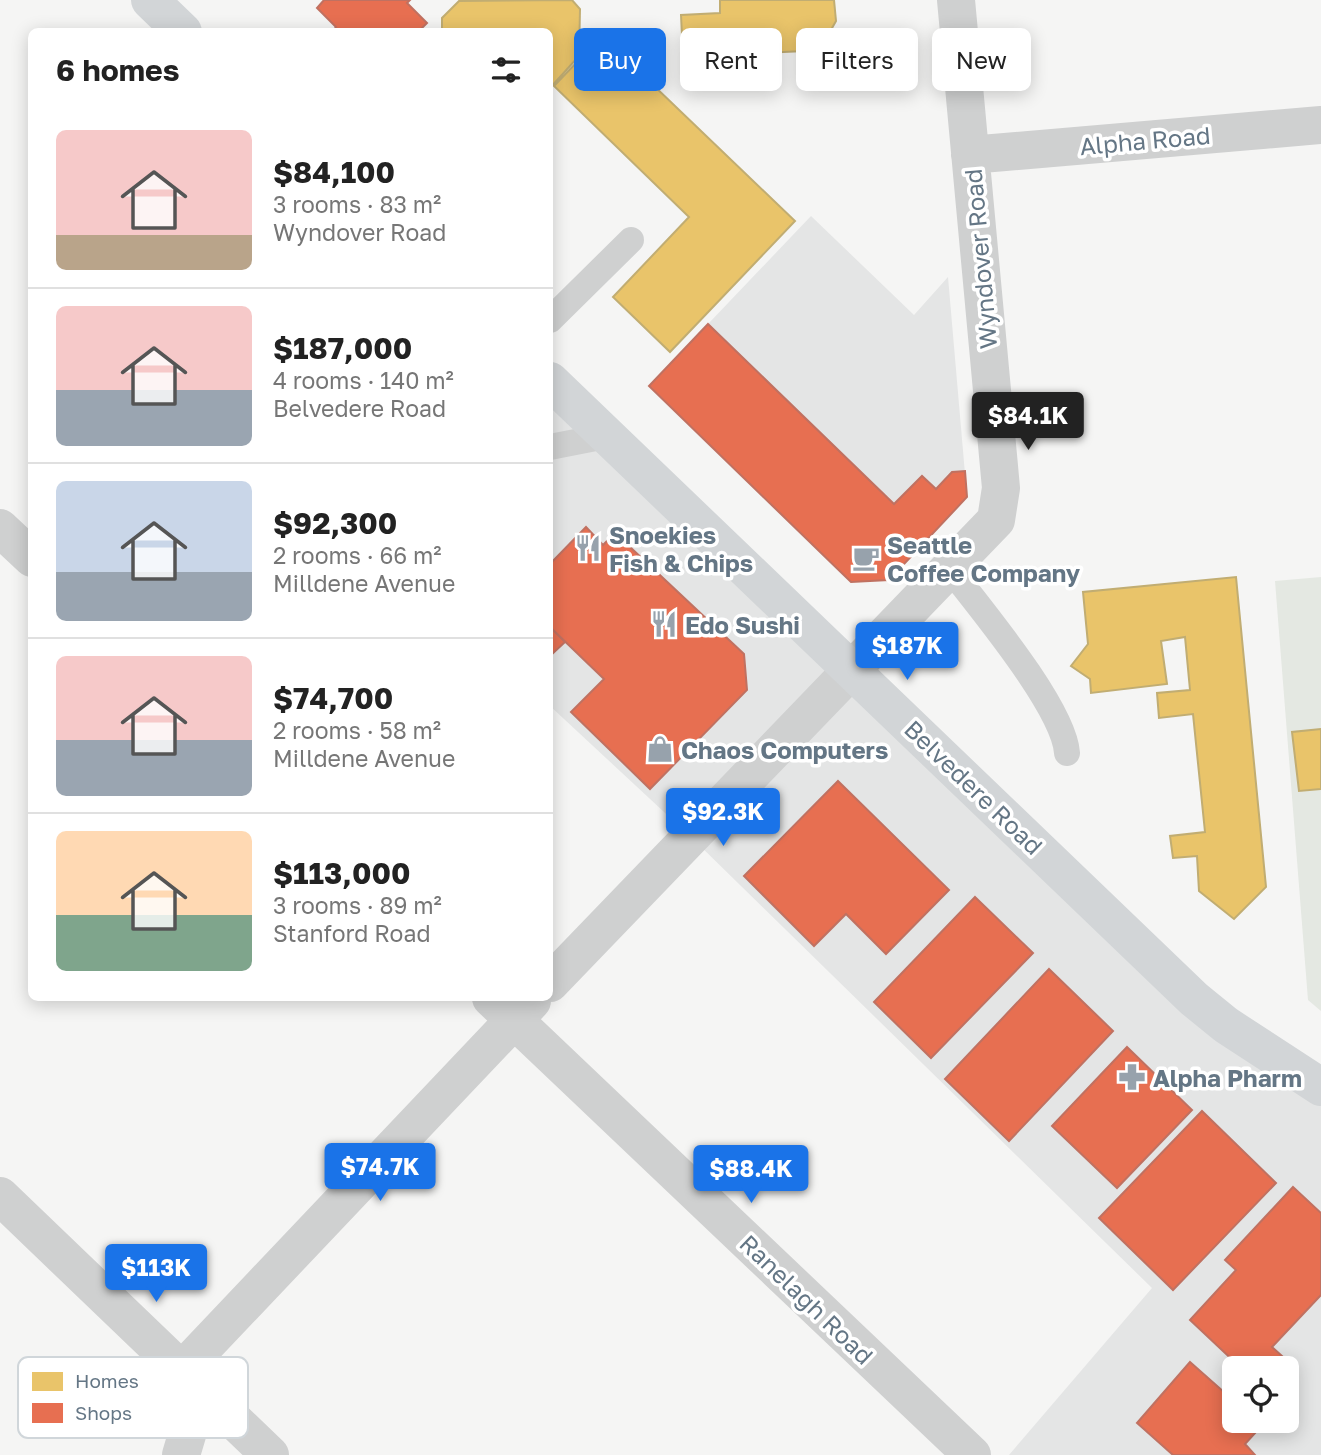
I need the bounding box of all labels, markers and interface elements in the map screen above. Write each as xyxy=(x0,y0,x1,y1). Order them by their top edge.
chip: Buy xyxy=(574,28,666,91)
chip: Rent xyxy=(680,28,782,91)
chip: Filters xyxy=(796,28,918,91)
chip: New xyxy=(932,28,1031,91)
icon: filters xyxy=(487,51,525,89)
text: 6 homes xyxy=(56,52,179,88)
street label: Alpha Road xyxy=(1078,120,1212,160)
text: $84,100 xyxy=(273,154,395,190)
icon: home xyxy=(112,158,196,242)
street label: Wyndover Road xyxy=(958,168,1002,350)
text: 3 rooms · 83 m² xyxy=(273,190,441,218)
text: Wyndover Road xyxy=(273,218,446,246)
text: $187,000 xyxy=(273,330,412,366)
icon: home xyxy=(112,334,196,418)
text: 4 rooms · 140 m² xyxy=(273,366,454,394)
pin: $84.1K xyxy=(971,392,1085,452)
text: Belvedere Road xyxy=(273,394,446,422)
text: $84.1K xyxy=(988,401,1068,429)
text: $92,300 xyxy=(273,505,397,541)
icon: home xyxy=(112,509,196,593)
place label: Snoekies Fish & Chips xyxy=(609,520,753,577)
place label: Seattle Coffee Company xyxy=(887,530,1081,587)
restaurant icon: Snoekies Fish & Chips xyxy=(573,533,603,563)
text: 2 rooms · 66 m² xyxy=(273,541,442,569)
cafe icon: Seattle Coffee Company xyxy=(851,543,881,573)
text: Milldene Avenue xyxy=(273,569,455,597)
restaurant icon: Edo Sushi xyxy=(649,609,679,639)
place label: Edo Sushi xyxy=(685,610,800,639)
pin: $187K xyxy=(858,622,956,682)
text: $187K xyxy=(871,631,943,659)
text: $74,700 xyxy=(273,680,393,716)
icon: home xyxy=(112,684,196,768)
street label: Belvedere Road xyxy=(899,714,1049,860)
text: 2 rooms · 58 m² xyxy=(273,716,441,744)
shop icon: Chaos Computers xyxy=(645,734,675,764)
place label: Chaos Computers xyxy=(681,735,888,764)
text: Milldene Avenue xyxy=(273,744,455,772)
pin: $92.3K xyxy=(666,788,780,848)
text: $92.3K xyxy=(682,797,764,825)
text: $113,000 xyxy=(273,855,410,891)
icon: home xyxy=(112,859,196,943)
text: 3 rooms · 89 m² xyxy=(273,891,442,919)
text: Stanford Road xyxy=(273,919,431,947)
pharmacy icon: Alpha Pharm xyxy=(1117,1062,1147,1092)
place label: Alpha Pharm xyxy=(1153,1063,1302,1092)
pin: $74.7K xyxy=(323,1144,437,1203)
pin: $88.4K xyxy=(694,1146,808,1205)
text: $74.7K xyxy=(341,1152,419,1180)
text: $88.4K xyxy=(709,1154,793,1182)
street label: Ranelagh Road xyxy=(734,1228,880,1370)
pin: $113K xyxy=(107,1244,205,1304)
text: $113K xyxy=(121,1253,191,1281)
map controls xyxy=(1222,1356,1299,1433)
button: locate xyxy=(1222,1356,1299,1433)
legend xyxy=(18,1357,248,1438)
text: Homes xyxy=(75,1369,139,1392)
text: Shops xyxy=(75,1401,132,1424)

